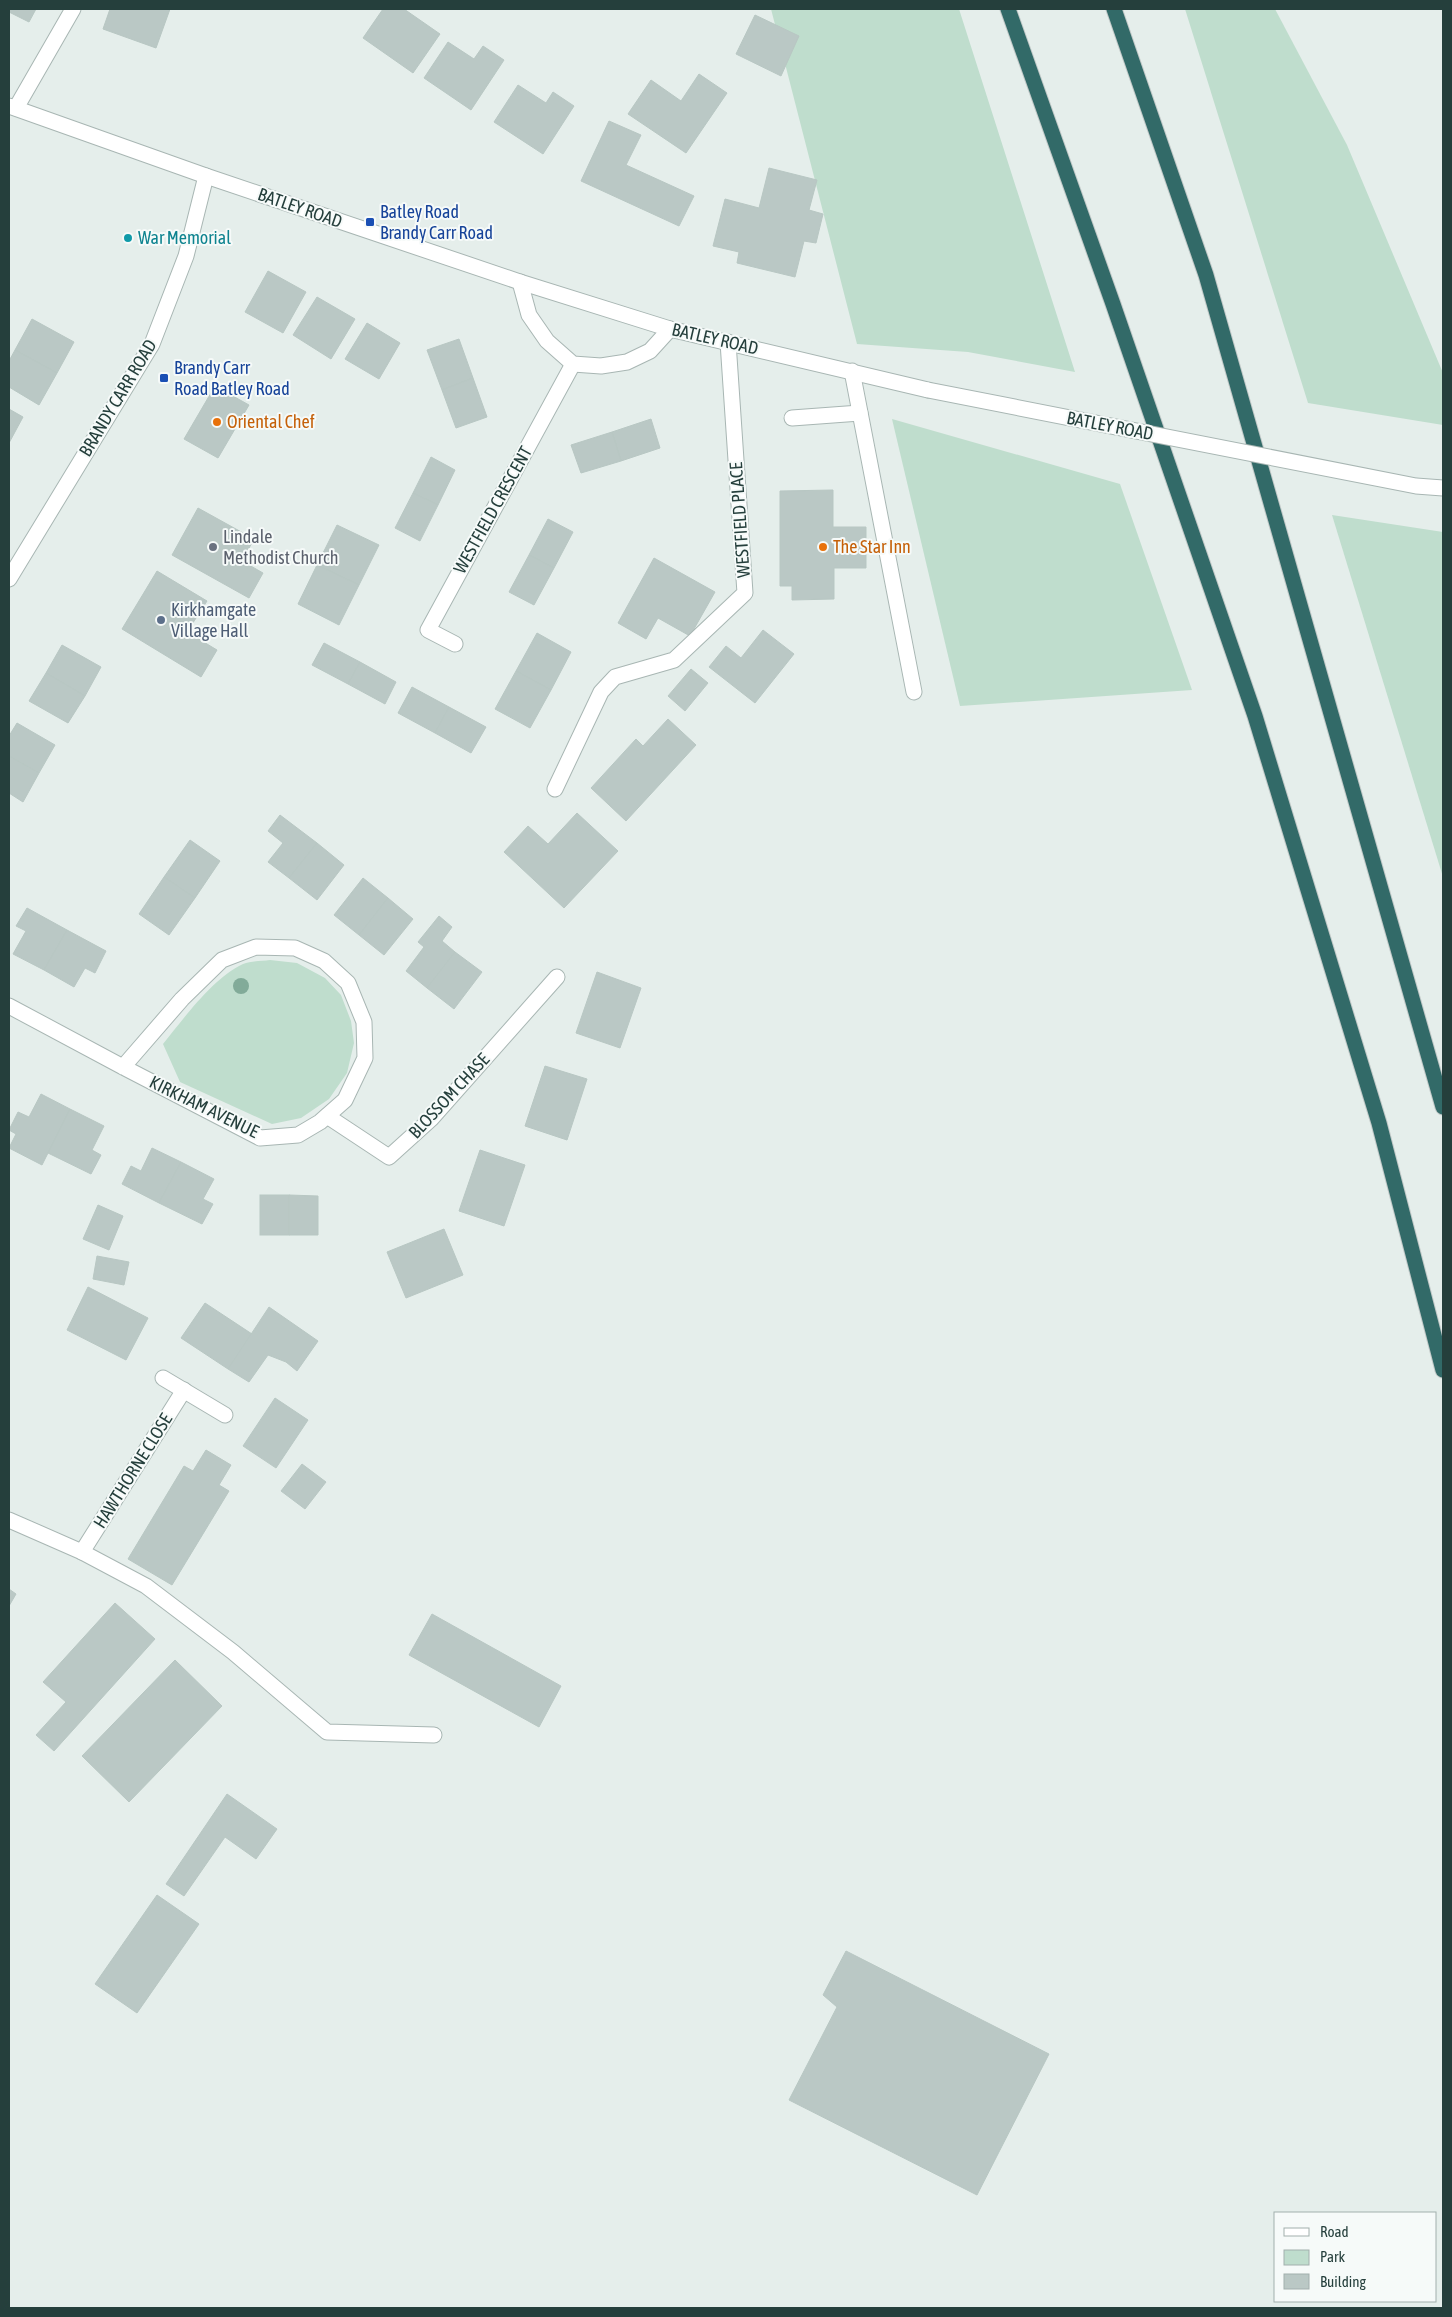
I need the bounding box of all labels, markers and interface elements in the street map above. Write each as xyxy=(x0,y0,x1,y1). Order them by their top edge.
street label: BATLEY ROAD xyxy=(255,183,345,232)
place label: Batley Road Brandy Carr Road xyxy=(380,201,493,243)
marker: Batley Road Brandy Carr Road xyxy=(364,216,376,228)
place label: War Memorial xyxy=(138,227,231,248)
marker: War Memorial xyxy=(122,232,134,244)
street label: BATLEY ROAD xyxy=(670,318,760,359)
street label: BRANDY CARR ROAD xyxy=(74,336,161,460)
place label: Brandy Carr Road Batley Road xyxy=(174,357,290,399)
marker: Brandy Carr Road Batley Road xyxy=(158,372,170,384)
street label: BATLEY ROAD xyxy=(1065,407,1155,444)
place label: Oriental Chef xyxy=(227,411,315,432)
marker: Oriental Chef xyxy=(211,416,223,428)
street label: WESTFIELD CRESCENT xyxy=(449,443,536,577)
street label: WESTFIELD PLACE xyxy=(725,461,754,578)
place label: Lindale Methodist Church xyxy=(223,526,339,568)
place label: The Star Inn xyxy=(833,536,911,557)
marker: Lindale Methodist Church xyxy=(207,541,219,553)
marker: The Star Inn xyxy=(817,541,829,553)
place label: Kirkhamgate Village Hall xyxy=(171,599,256,641)
marker: Kirkhamgate Village Hall xyxy=(155,614,167,626)
street label: BLOSSOM CHASE xyxy=(404,1049,494,1142)
street label: KIRKHAM AVENUE xyxy=(146,1071,263,1142)
street label: HAWTHORNE CLOSE xyxy=(89,1409,176,1532)
legend xyxy=(1274,2212,1437,2302)
text: Road xyxy=(1320,2223,1349,2240)
text: Park xyxy=(1320,2248,1345,2265)
text: Building xyxy=(1320,2273,1366,2290)

